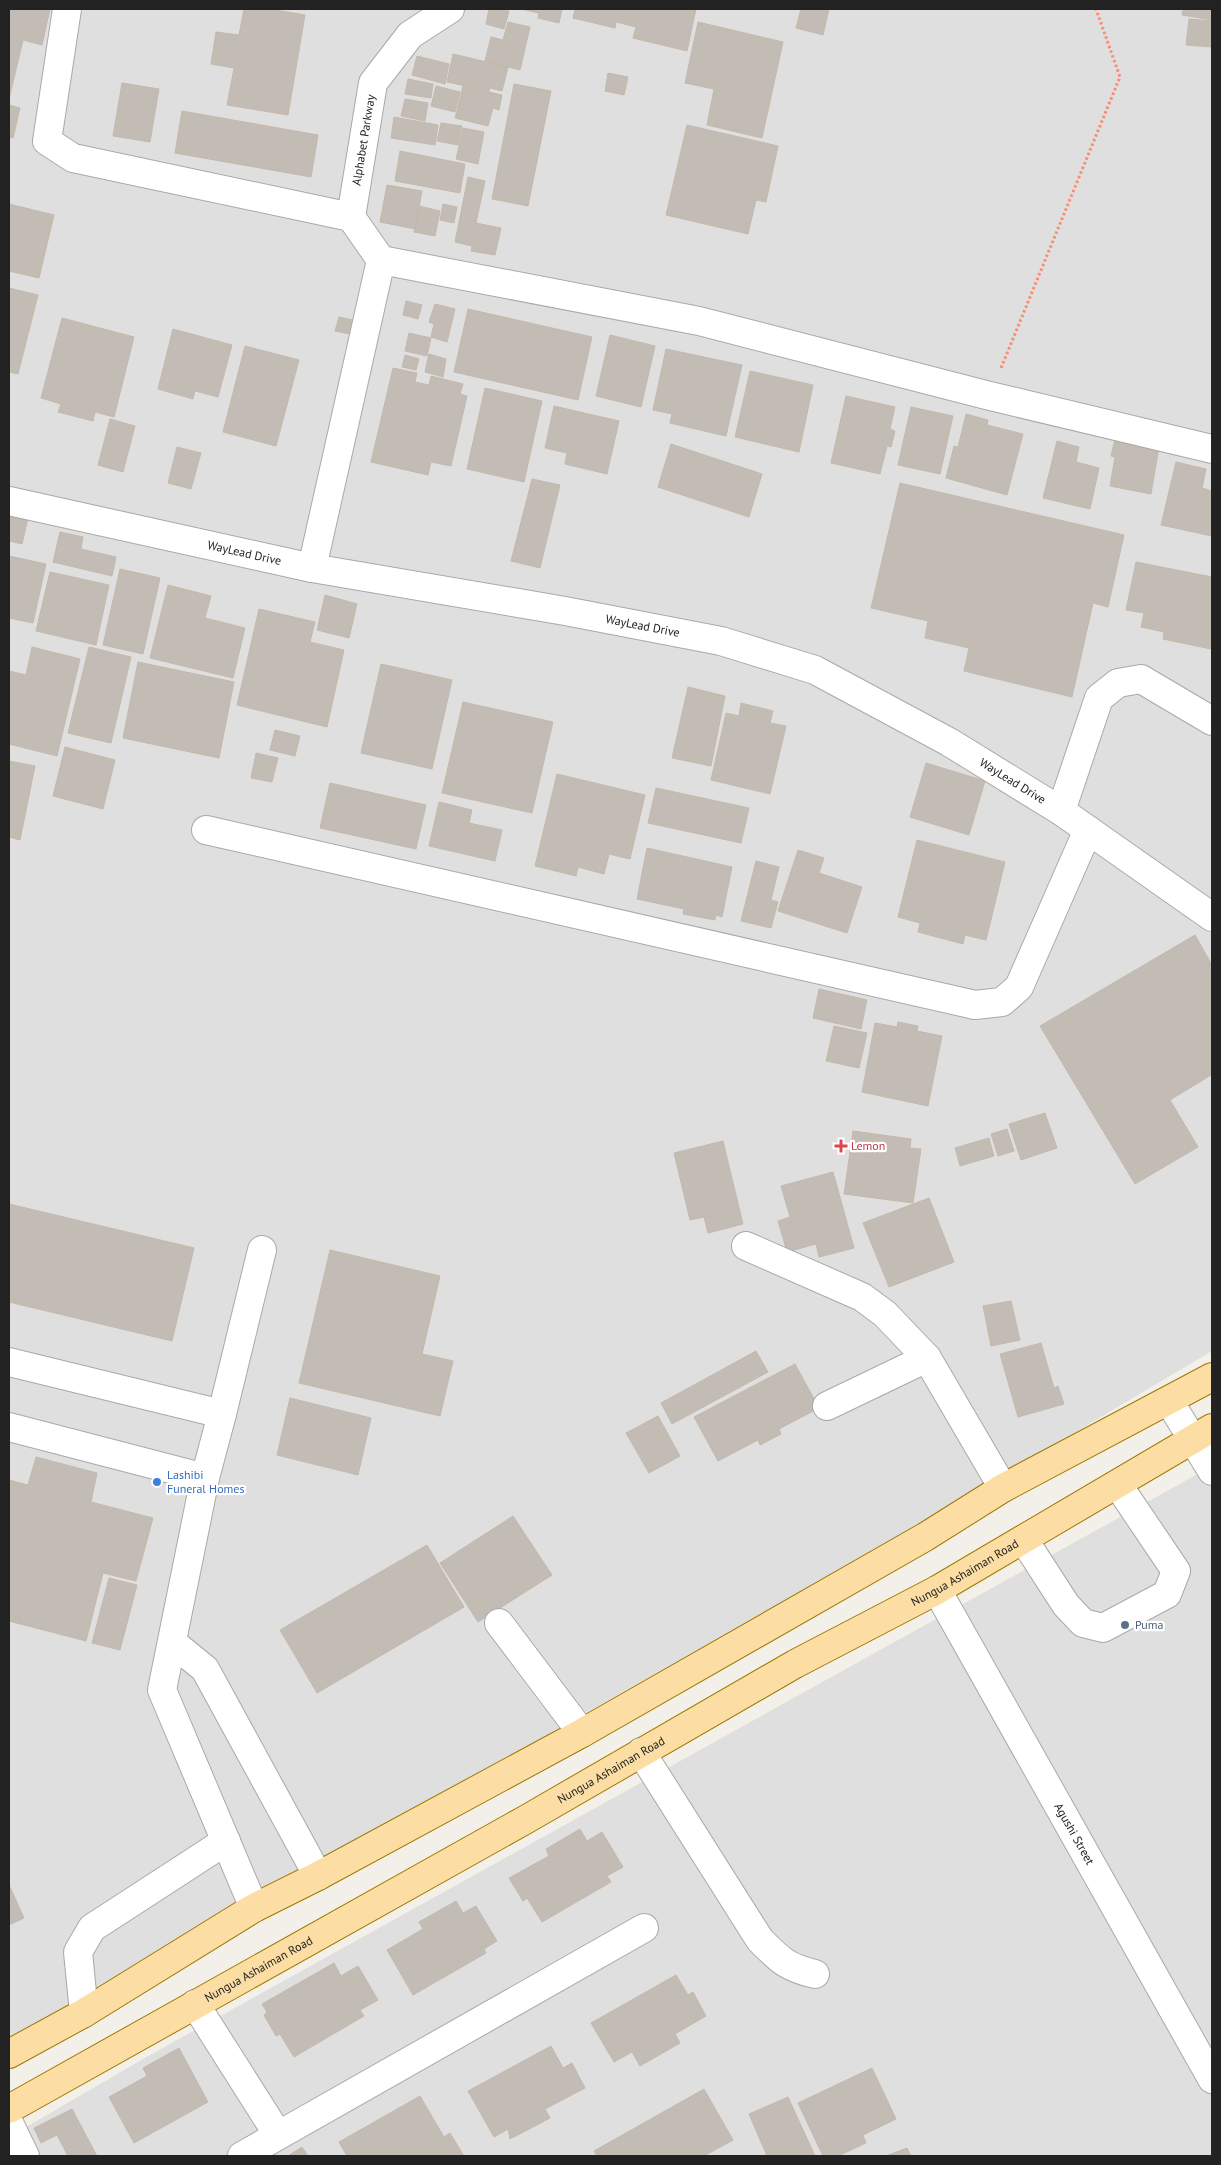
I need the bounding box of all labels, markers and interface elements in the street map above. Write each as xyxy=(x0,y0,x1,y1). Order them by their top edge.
street label: Alphabet Parkway xyxy=(348,93,378,187)
street label: WayLead Drive xyxy=(206,537,283,568)
street label: WayLead Drive xyxy=(604,611,681,640)
street label: WayLead Drive xyxy=(977,755,1049,807)
place label: Lemon xyxy=(851,1138,885,1153)
marker: Lemon xyxy=(835,1140,847,1152)
place label: Lashibi Funeral Homes xyxy=(167,1467,244,1496)
marker: Lashibi Funeral Homes xyxy=(151,1476,163,1488)
street label: Nungua Ashaiman Road xyxy=(908,1536,1021,1609)
place label: Puma xyxy=(1135,1617,1164,1632)
marker: Puma xyxy=(1119,1619,1131,1631)
street label: Nungua Ashaiman Road xyxy=(555,1733,667,1807)
street label: Agushi Street xyxy=(1051,1800,1098,1867)
street label: Nungua Ashaiman Road xyxy=(202,1933,315,2005)

